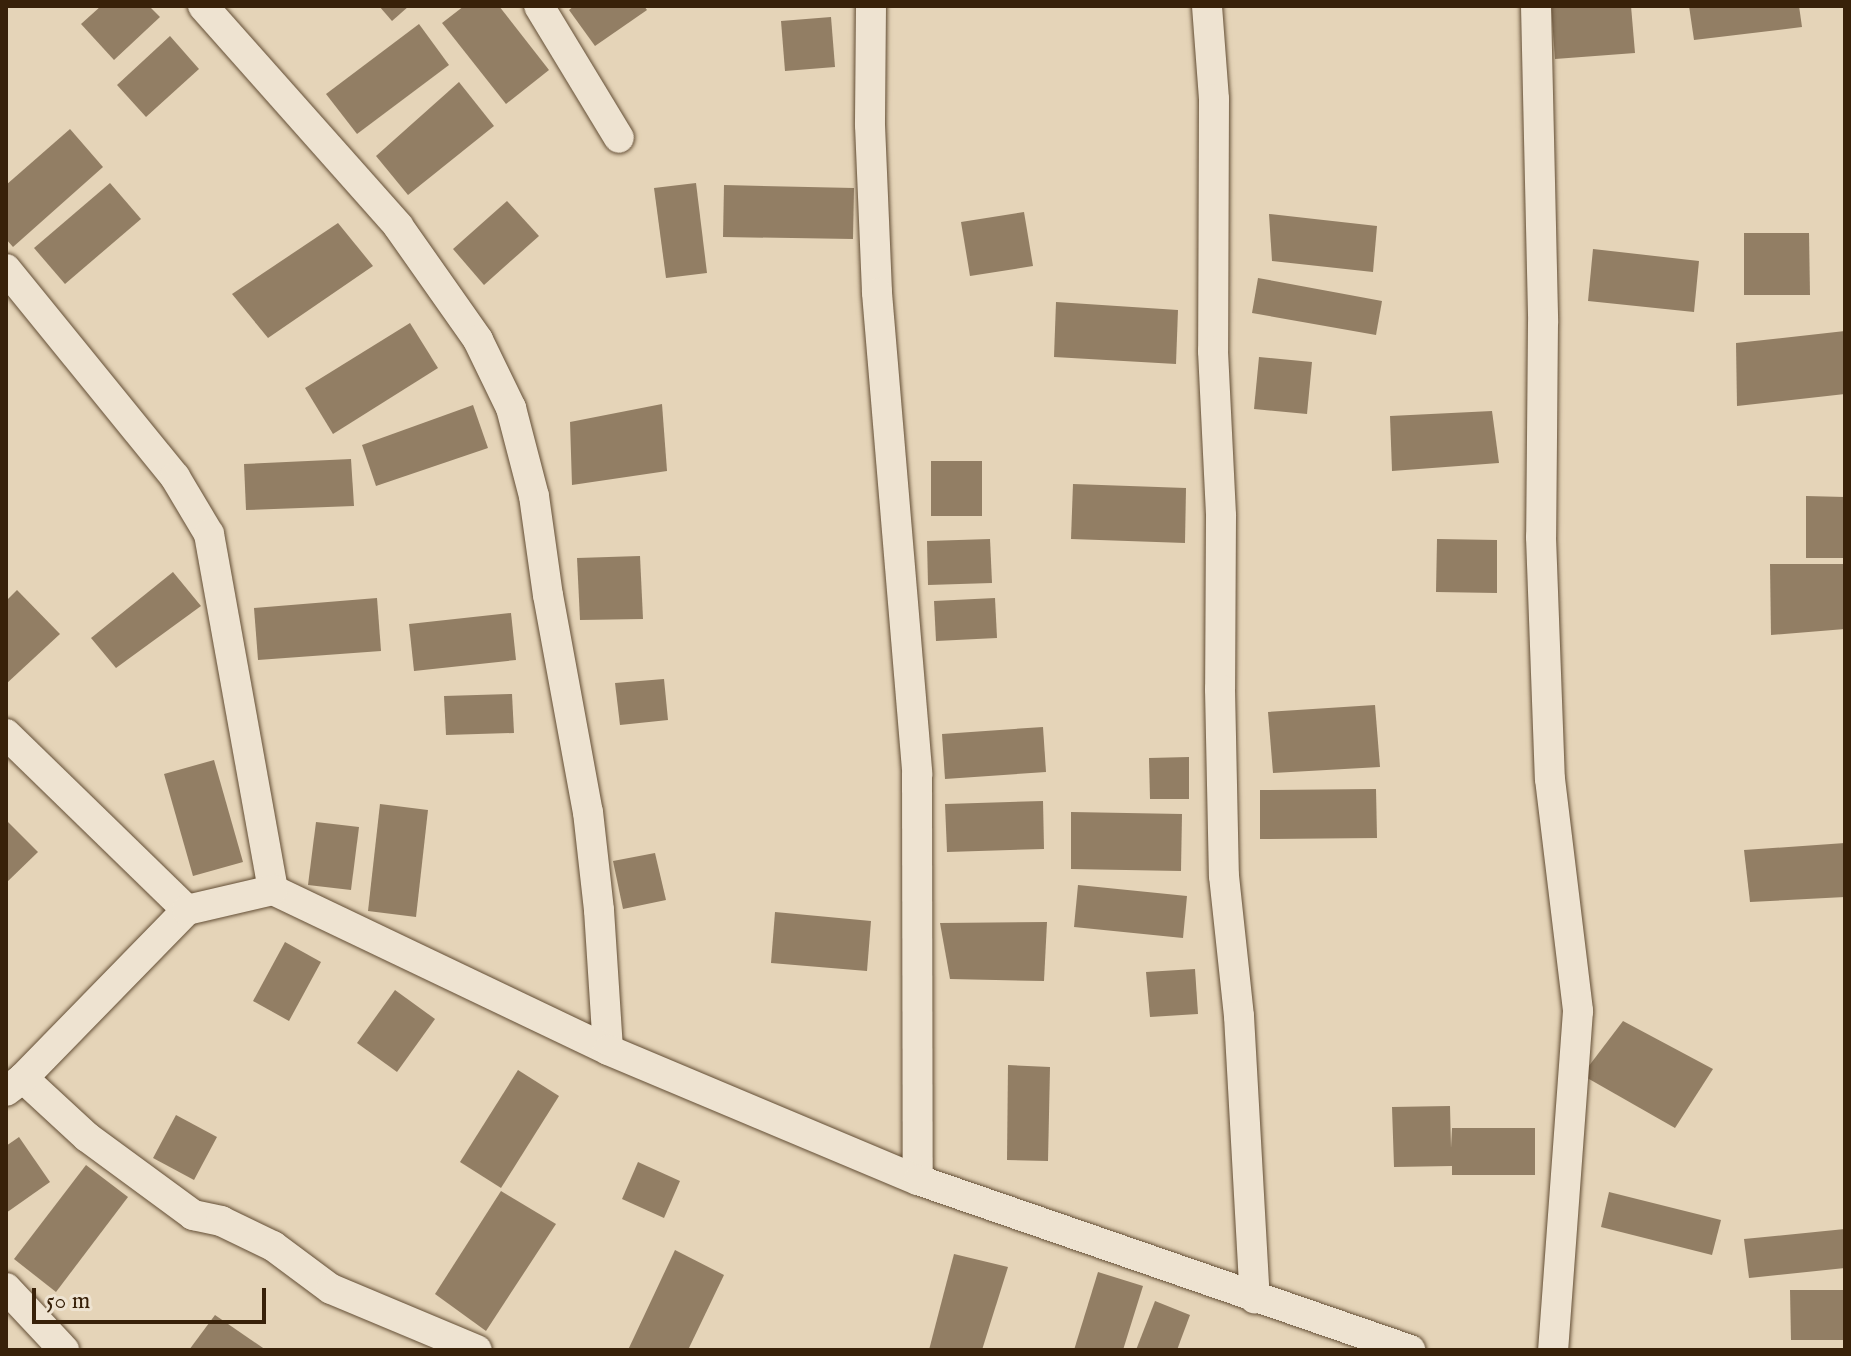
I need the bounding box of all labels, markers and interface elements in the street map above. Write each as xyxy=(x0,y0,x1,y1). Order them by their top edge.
scale bar xyxy=(36,1272,270,1322)
text: 50 m xyxy=(46,1286,90,1317)

